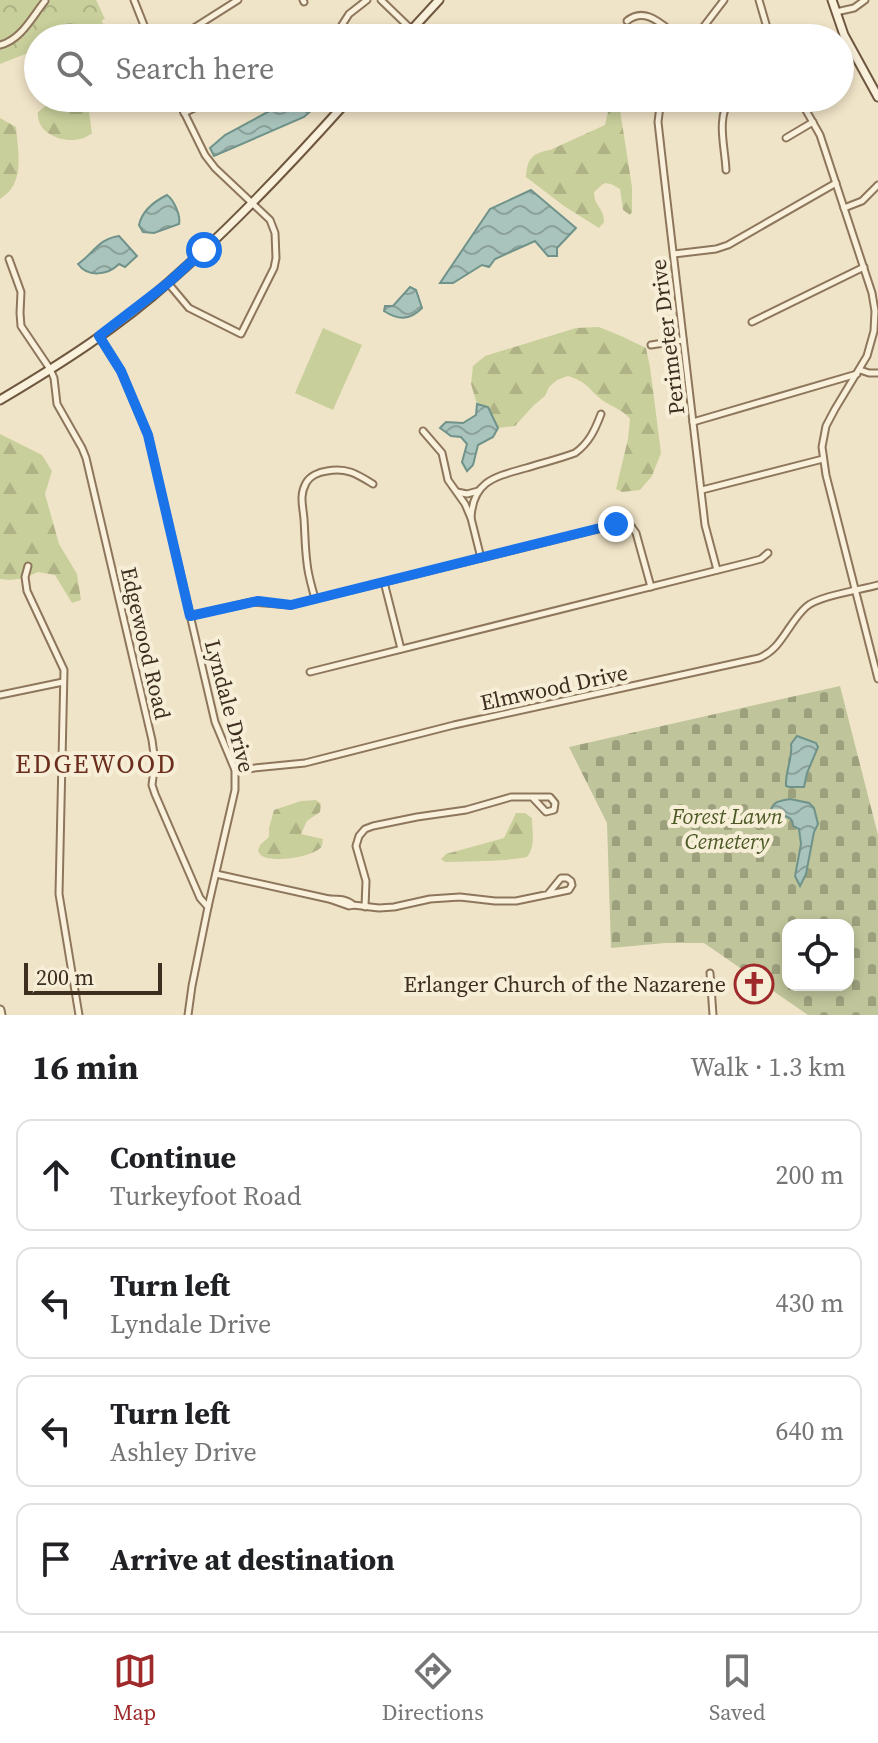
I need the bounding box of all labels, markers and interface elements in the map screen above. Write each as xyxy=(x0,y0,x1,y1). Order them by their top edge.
search box xyxy=(24,24,854,112)
icon: search xyxy=(52,46,96,90)
text: Search here xyxy=(116,48,274,89)
route start xyxy=(186,232,222,268)
street label: Perimeter Drive xyxy=(643,258,691,416)
route end xyxy=(598,506,634,542)
street label: Edgewood Road xyxy=(114,564,178,723)
street label: Lyndale Drive xyxy=(198,636,262,776)
street label: Elmwood Drive xyxy=(477,657,631,717)
district label: EDGEWOOD xyxy=(15,746,177,782)
park label: Forest Lawn Cemetery xyxy=(670,801,783,856)
map controls xyxy=(782,919,854,991)
button: locate xyxy=(782,919,854,991)
scale bar xyxy=(24,959,162,995)
text: 200 m xyxy=(36,962,94,992)
church icon: Erlanger Church of the Nazarene xyxy=(733,963,775,1005)
place label: Erlanger Church of the Nazarene xyxy=(404,969,726,999)
text: 16 min xyxy=(32,1044,139,1090)
text: Walk · 1.3 km xyxy=(690,1049,846,1085)
text: Continue xyxy=(110,1137,236,1178)
icon: ahead xyxy=(34,1153,78,1197)
text: 200 m xyxy=(776,1157,844,1193)
text: Turkeyfoot Road xyxy=(110,1178,302,1214)
text: Turn left xyxy=(110,1265,230,1306)
icon: left xyxy=(34,1281,78,1325)
text: 430 m xyxy=(776,1285,844,1321)
text: Lyndale Drive xyxy=(110,1306,271,1342)
text: Turn left xyxy=(110,1393,230,1434)
icon: left xyxy=(34,1409,78,1453)
text: 640 m xyxy=(776,1413,844,1449)
text: Ashley Drive xyxy=(110,1434,257,1470)
icon: arrive xyxy=(34,1537,78,1581)
text: Arrive at destination xyxy=(110,1539,395,1580)
tab: Map xyxy=(113,1649,157,1727)
tab: Directions xyxy=(382,1649,484,1727)
tab: Saved xyxy=(709,1649,765,1727)

